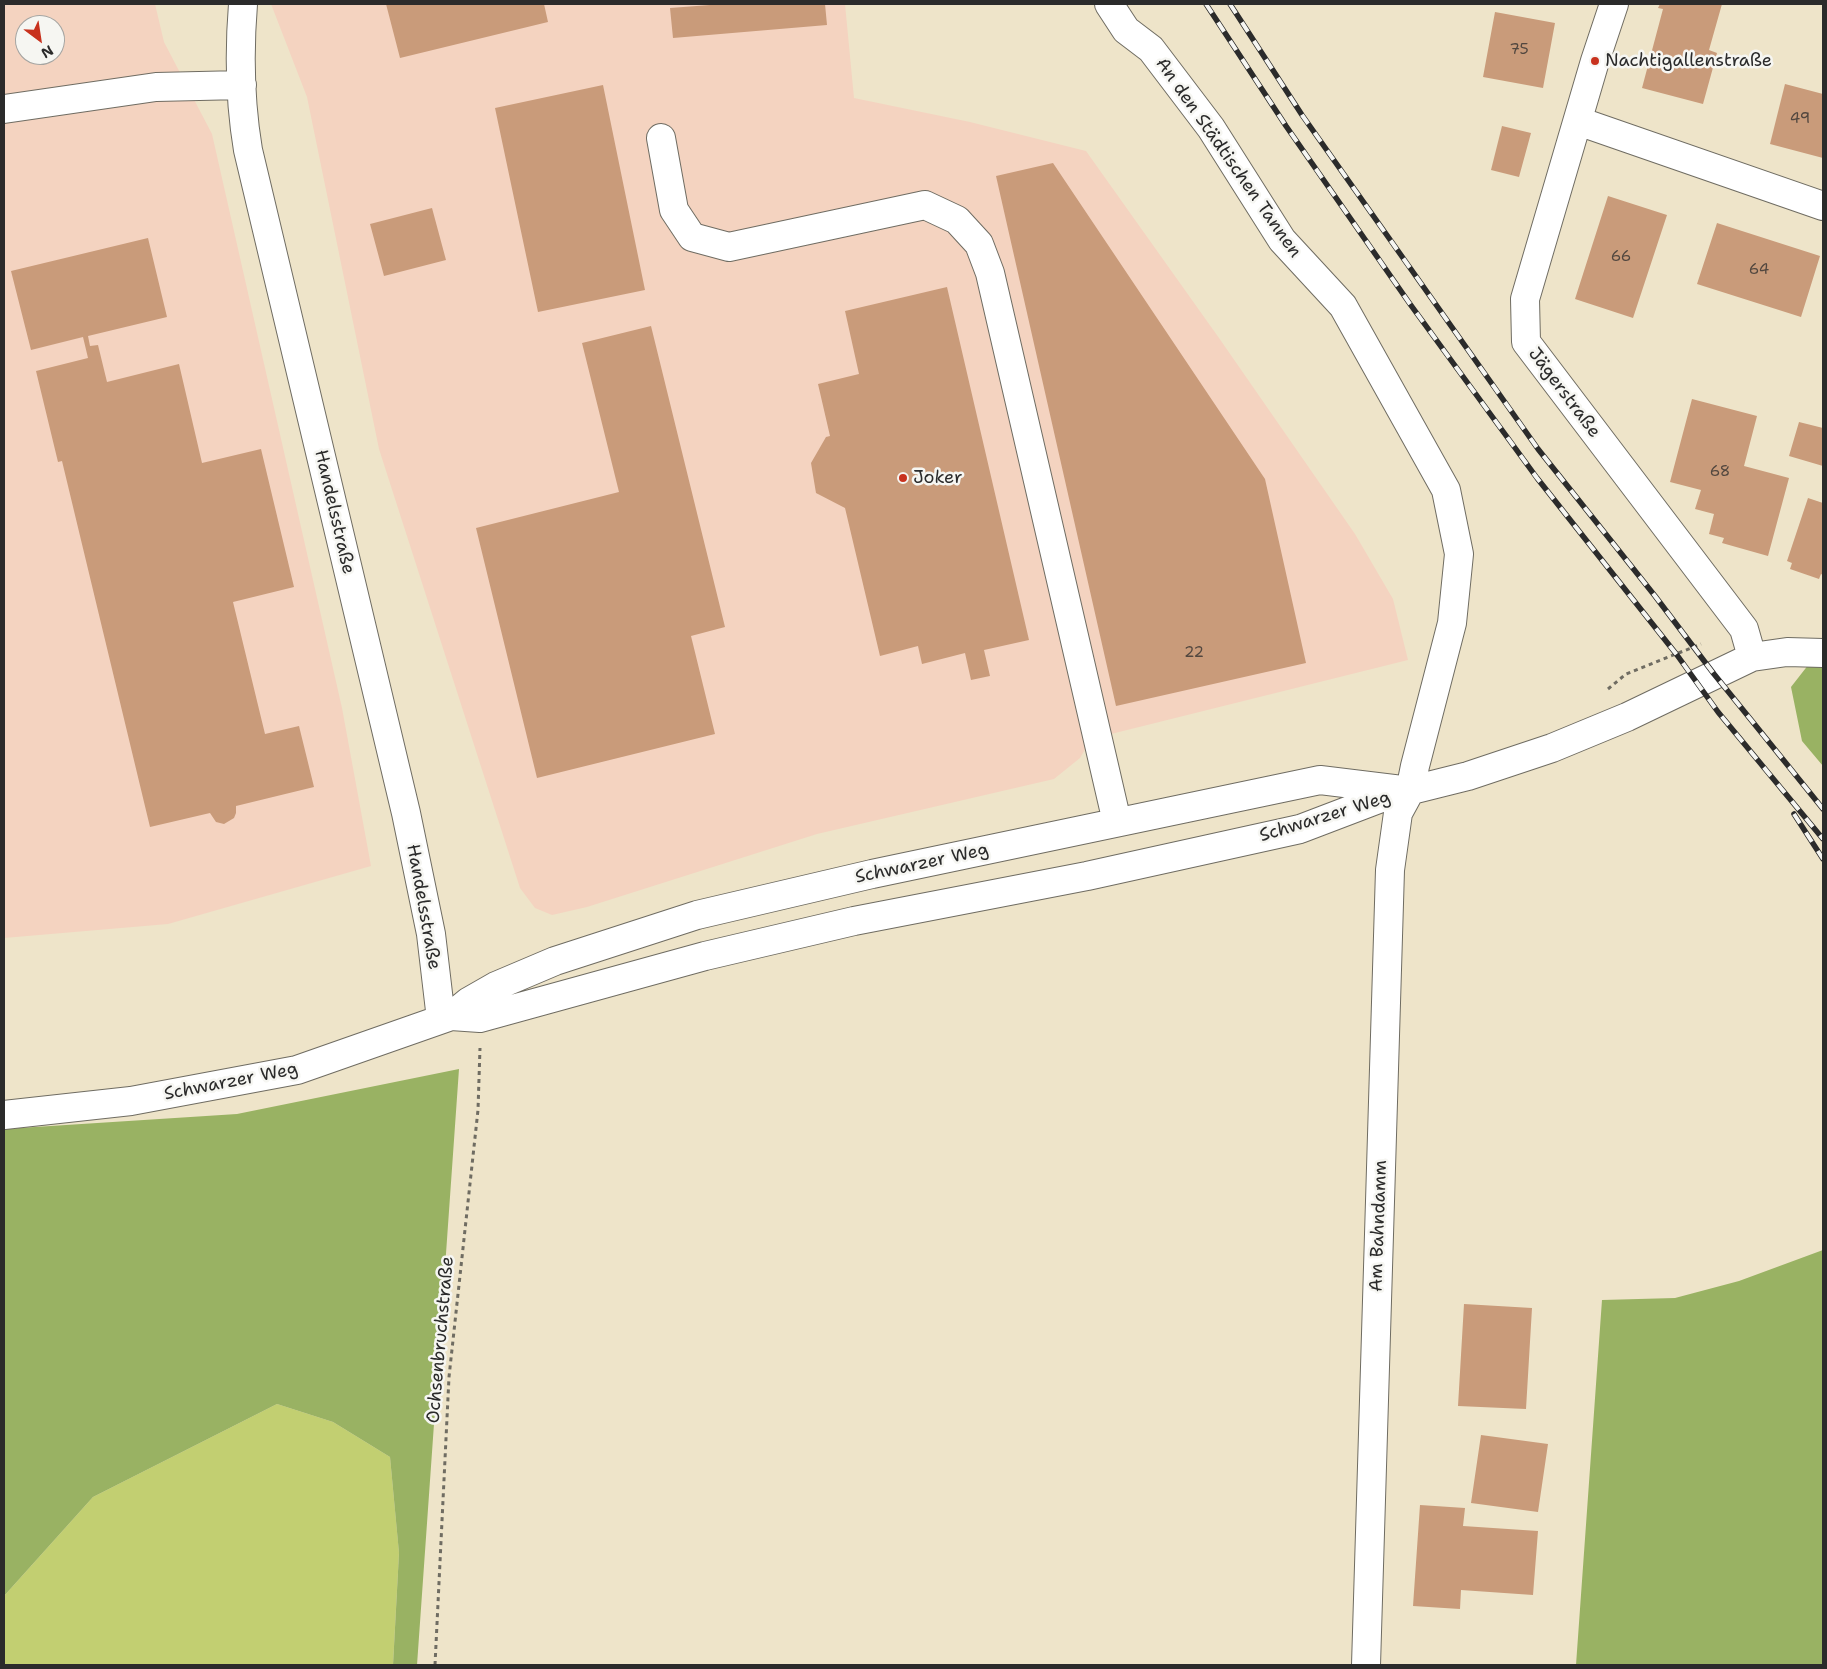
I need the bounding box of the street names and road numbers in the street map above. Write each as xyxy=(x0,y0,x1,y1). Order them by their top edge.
street label: An den Städtischen Tannen xyxy=(1151,54,1305,262)
street label: Jägerstraße xyxy=(1523,344,1605,442)
street label: Handelsstraße xyxy=(309,448,359,576)
street label: Schwarzer Weg xyxy=(1257,787,1393,847)
street label: Schwarzer Weg xyxy=(853,839,991,889)
street label: Handelsstraße xyxy=(401,843,445,971)
street label: Schwarzer Weg xyxy=(162,1058,300,1106)
street label: Am Bahndamm xyxy=(1366,1160,1392,1292)
street label: Ochsenbruchstraße xyxy=(423,1256,459,1424)

